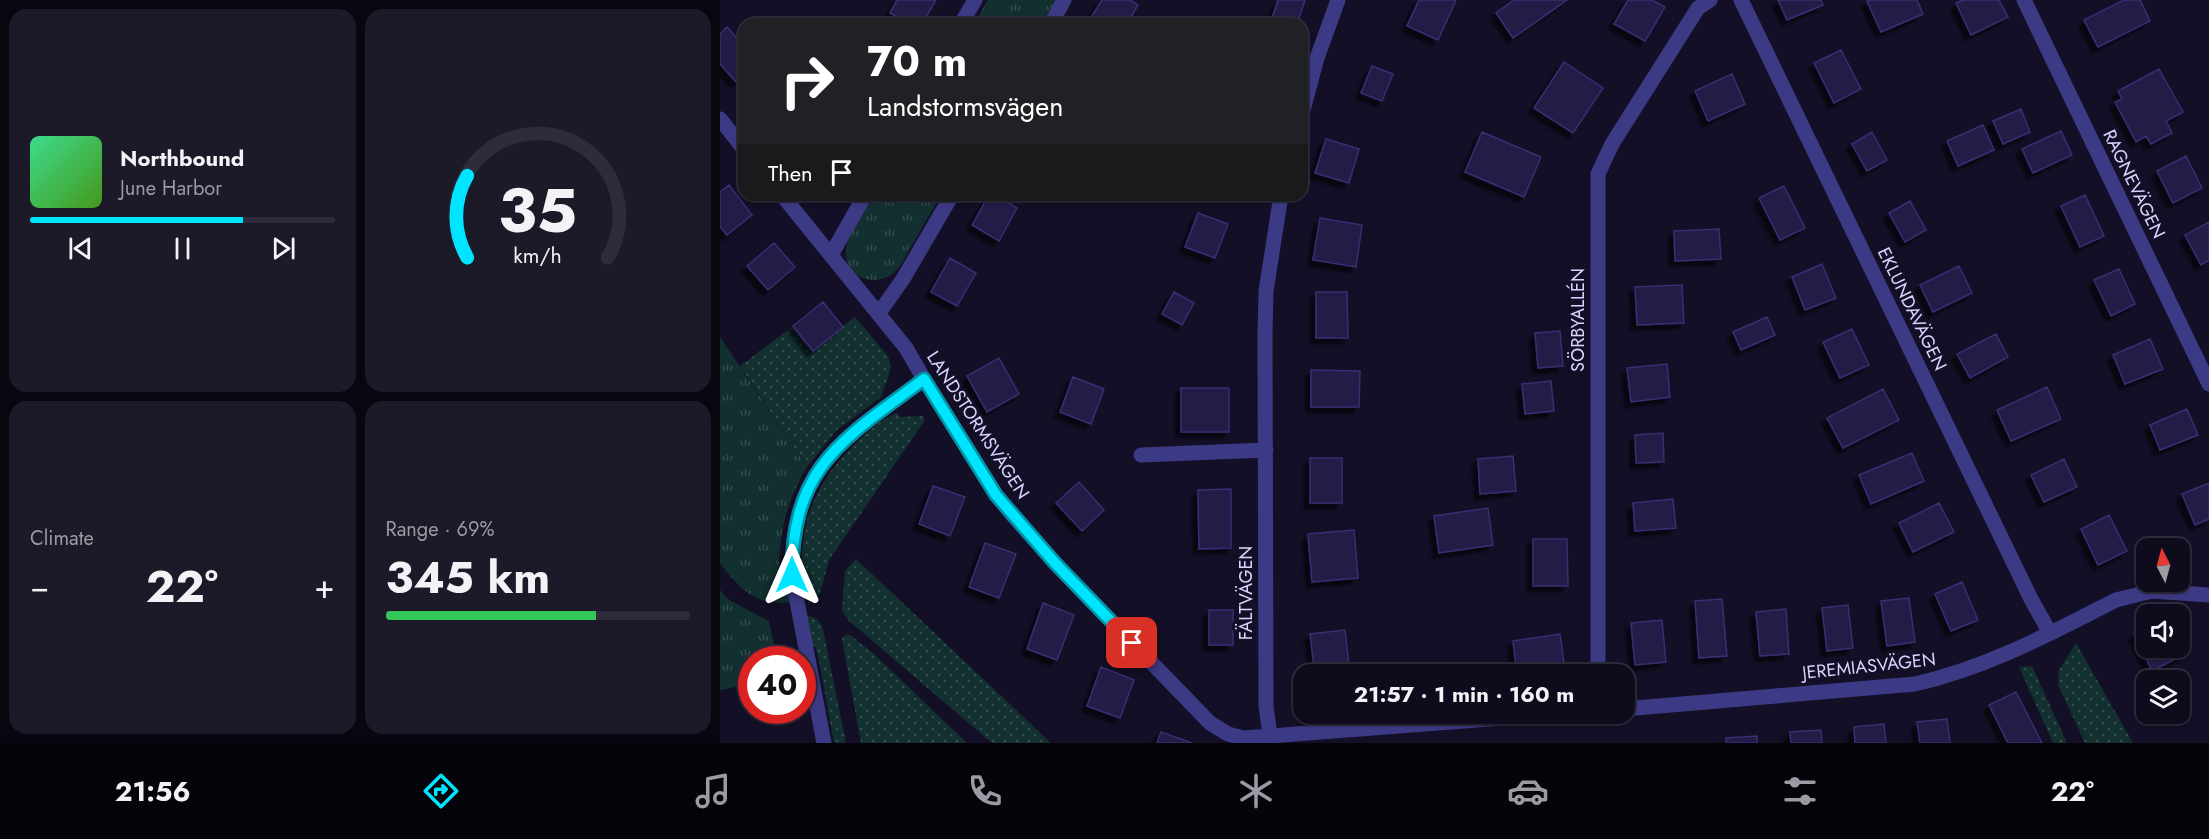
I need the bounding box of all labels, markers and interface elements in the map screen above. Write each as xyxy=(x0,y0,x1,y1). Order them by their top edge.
text: 70 m xyxy=(867,31,967,92)
icon: right xyxy=(768,42,846,120)
text: Landstormsvägen xyxy=(867,87,1063,126)
street label: RAGNEVÄGEN xyxy=(2096,125,2172,243)
text: Northbound xyxy=(120,142,244,174)
icon: arrive xyxy=(825,156,858,189)
text: Then xyxy=(768,157,813,189)
text: 35 xyxy=(498,165,577,255)
text: June Harbor xyxy=(120,174,222,203)
icon: previous xyxy=(64,232,97,265)
icon: pause xyxy=(166,232,199,265)
icon: next xyxy=(267,232,300,265)
text: km/h xyxy=(514,240,562,271)
street label: EKLUNDAVÄGEN xyxy=(1871,243,1953,375)
street label: SÖRBYALLÉN xyxy=(1565,268,1591,372)
street label: LANDSTORMSVÄGEN xyxy=(920,346,1036,504)
text: Range · 69% xyxy=(386,515,495,544)
text: Climate xyxy=(30,524,94,553)
north arrow xyxy=(2136,538,2190,592)
map controls xyxy=(2136,538,2190,724)
position arrow xyxy=(760,543,824,607)
text: 345 km xyxy=(386,545,550,610)
street label: FÄLTVÄGEN xyxy=(1233,546,1259,640)
text: 22° xyxy=(146,554,218,619)
text: − xyxy=(30,563,49,610)
text: + xyxy=(314,563,335,610)
button: sound xyxy=(2136,604,2190,658)
pin xyxy=(1106,617,1157,668)
icon: arrive xyxy=(1115,626,1148,659)
speed limit sign: 40 xyxy=(738,646,816,724)
street label: JEREMIASVÄGEN xyxy=(1799,646,1937,686)
button: layers xyxy=(2136,670,2190,724)
text: 21:57 · 1 min · 160 m xyxy=(1354,678,1574,710)
icon: directions xyxy=(420,770,462,812)
icon: music xyxy=(692,770,734,812)
icon: phone xyxy=(964,770,1006,812)
icon: climate xyxy=(1235,770,1277,812)
icon: car xyxy=(1507,770,1549,812)
icon: filters xyxy=(1779,770,1821,812)
text: 21:56 xyxy=(115,772,191,811)
text: 22° xyxy=(2051,772,2094,811)

